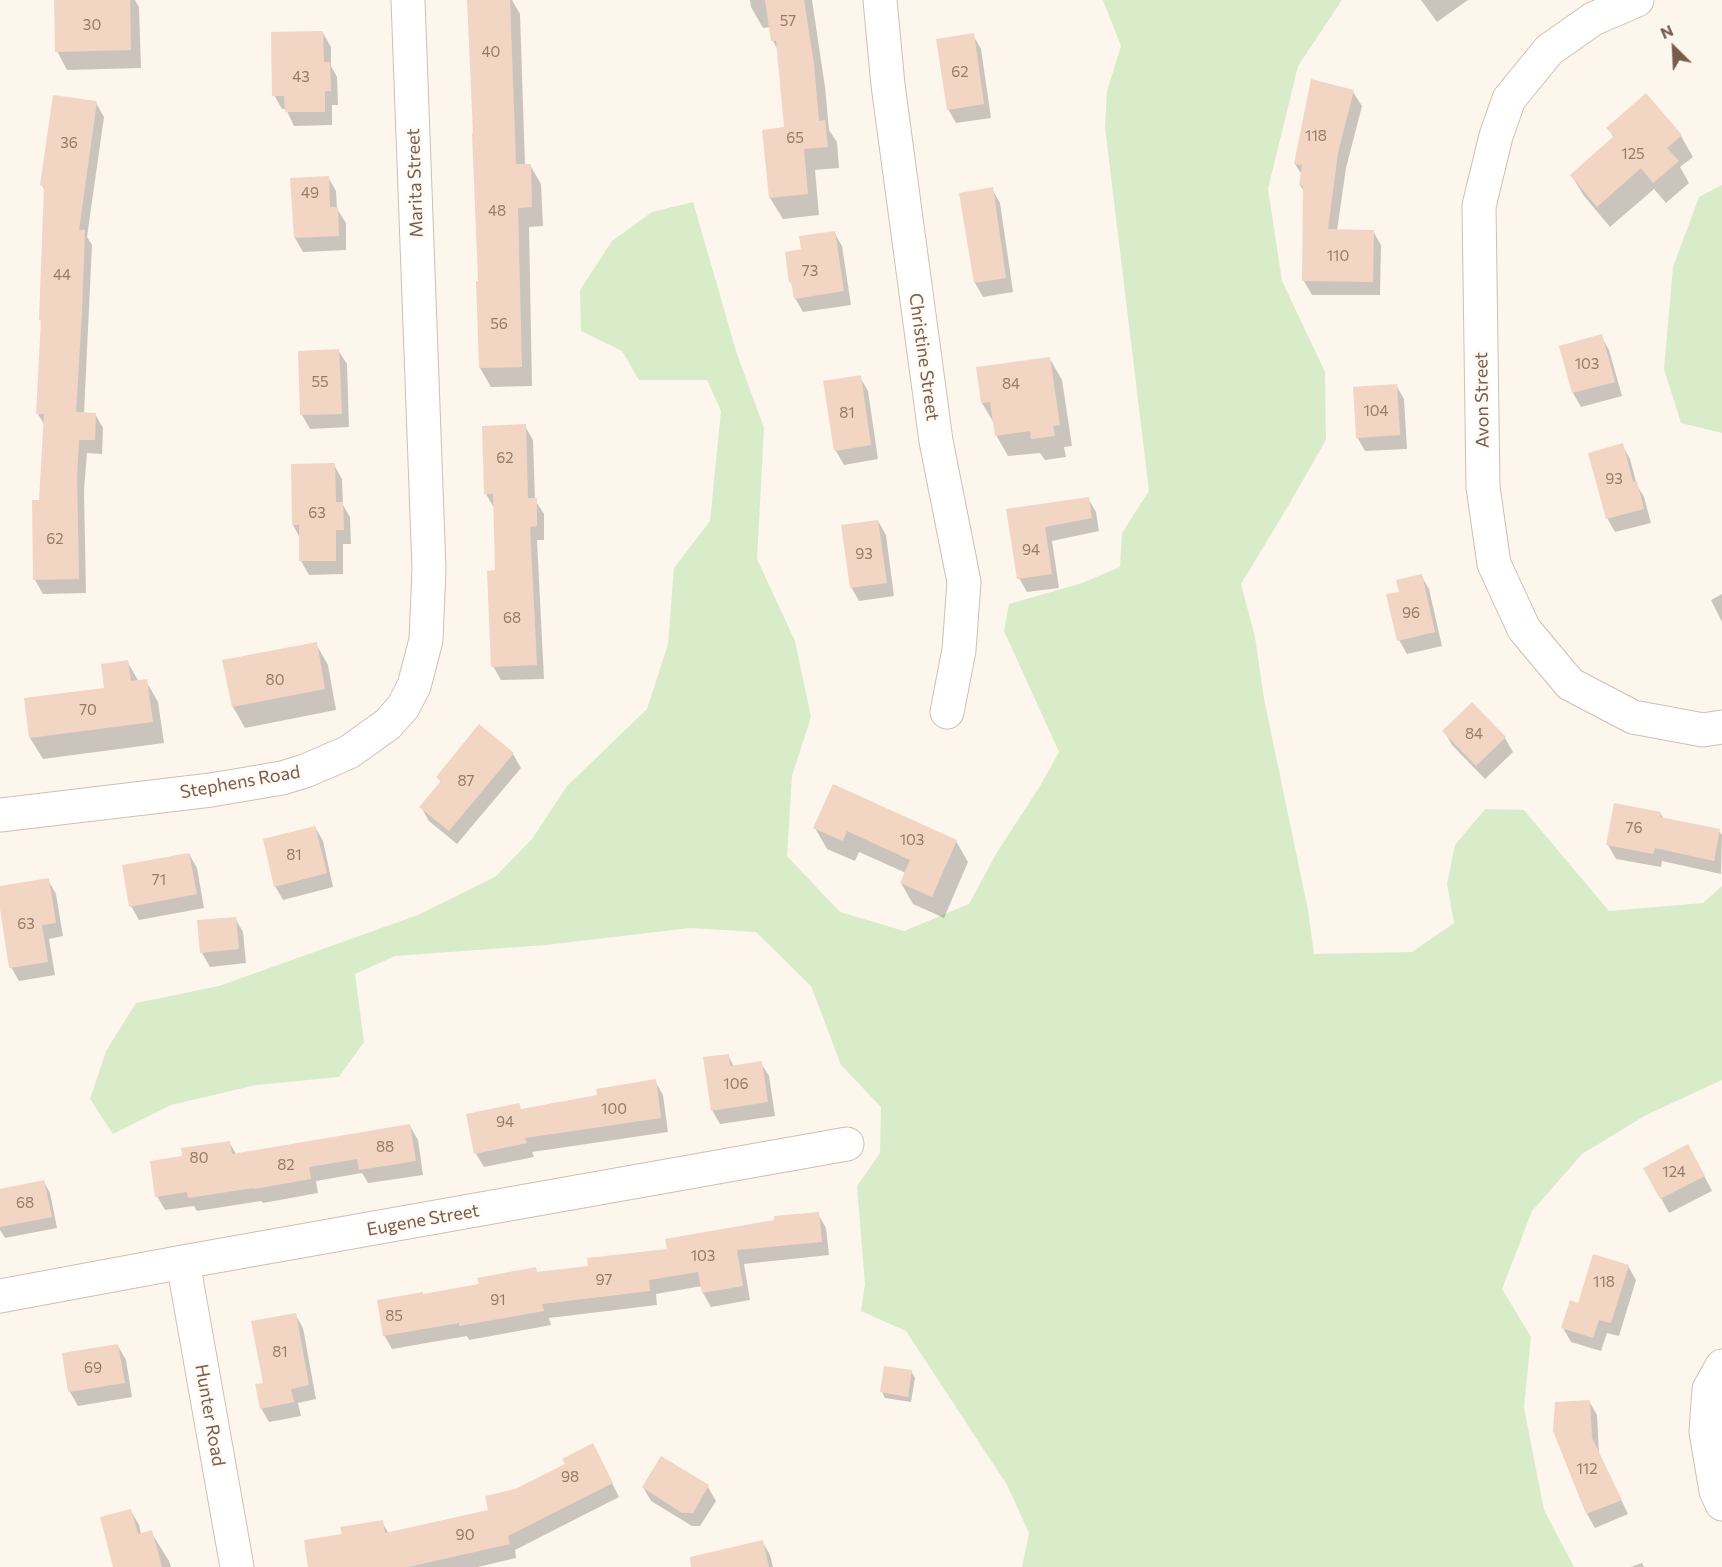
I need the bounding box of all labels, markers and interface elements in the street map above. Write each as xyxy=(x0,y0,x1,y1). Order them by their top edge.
house number: 57 xyxy=(780,12,796,30)
house number: 30 xyxy=(83,16,101,34)
north arrow xyxy=(1644,18,1704,78)
text: N xyxy=(1657,20,1676,42)
house number: 40 xyxy=(482,43,500,61)
house number: 62 xyxy=(951,63,969,81)
house number: 43 xyxy=(292,68,310,86)
house number: 118 xyxy=(1305,127,1327,145)
street label: Marita Street xyxy=(402,128,428,238)
house number: 65 xyxy=(786,129,804,147)
house number: 36 xyxy=(60,134,78,152)
house number: 125 xyxy=(1621,145,1645,163)
house number: 49 xyxy=(301,184,319,202)
house number: 48 xyxy=(488,202,506,220)
house number: 110 xyxy=(1327,247,1349,265)
house number: 73 xyxy=(802,262,818,280)
house number: 44 xyxy=(53,266,71,284)
street label: Christine Street xyxy=(904,292,944,422)
house number: 56 xyxy=(490,315,508,333)
street label: Avon Street xyxy=(1470,352,1494,448)
house number: 103 xyxy=(1575,355,1599,373)
house number: 55 xyxy=(311,373,329,391)
house number: 84 xyxy=(1002,375,1020,393)
house number: 104 xyxy=(1363,402,1389,420)
house number: 81 xyxy=(839,404,855,422)
house number: 62 xyxy=(496,449,514,467)
house number: 93 xyxy=(1605,470,1623,488)
house number: 63 xyxy=(308,504,326,522)
house number: 62 xyxy=(46,530,64,548)
house number: 94 xyxy=(1022,541,1040,559)
house number: 93 xyxy=(855,545,873,563)
house number: 96 xyxy=(1402,604,1420,622)
house number: 68 xyxy=(503,609,521,627)
house number: 80 xyxy=(266,671,284,689)
house number: 70 xyxy=(79,701,97,719)
house number: 84 xyxy=(1465,725,1483,743)
street label: Stephens Road xyxy=(178,761,302,803)
house number: 87 xyxy=(458,772,474,790)
house number: 76 xyxy=(1626,819,1642,837)
house number: 103 xyxy=(900,831,924,849)
house number: 81 xyxy=(286,846,302,864)
house number: 71 xyxy=(152,871,166,889)
house number: 63 xyxy=(17,915,35,933)
house number: 106 xyxy=(723,1075,749,1093)
house number: 100 xyxy=(601,1100,627,1118)
house number: 94 xyxy=(496,1113,514,1131)
house number: 88 xyxy=(376,1138,394,1156)
house number: 80 xyxy=(190,1149,208,1167)
house number: 82 xyxy=(277,1156,295,1174)
house number: 124 xyxy=(1662,1163,1686,1181)
house number: 68 xyxy=(16,1194,34,1212)
street label: Eugene Street xyxy=(365,1199,481,1241)
house number: 103 xyxy=(691,1247,715,1265)
house number: 97 xyxy=(596,1271,612,1289)
house number: 118 xyxy=(1593,1273,1615,1291)
house number: 91 xyxy=(490,1291,506,1309)
house number: 85 xyxy=(385,1307,403,1325)
house number: 81 xyxy=(272,1343,288,1361)
house number: 69 xyxy=(84,1359,102,1377)
street label: Hunter Road xyxy=(190,1362,230,1468)
house number: 112 xyxy=(1576,1460,1598,1478)
house number: 98 xyxy=(561,1468,579,1486)
house number: 90 xyxy=(456,1526,474,1544)

